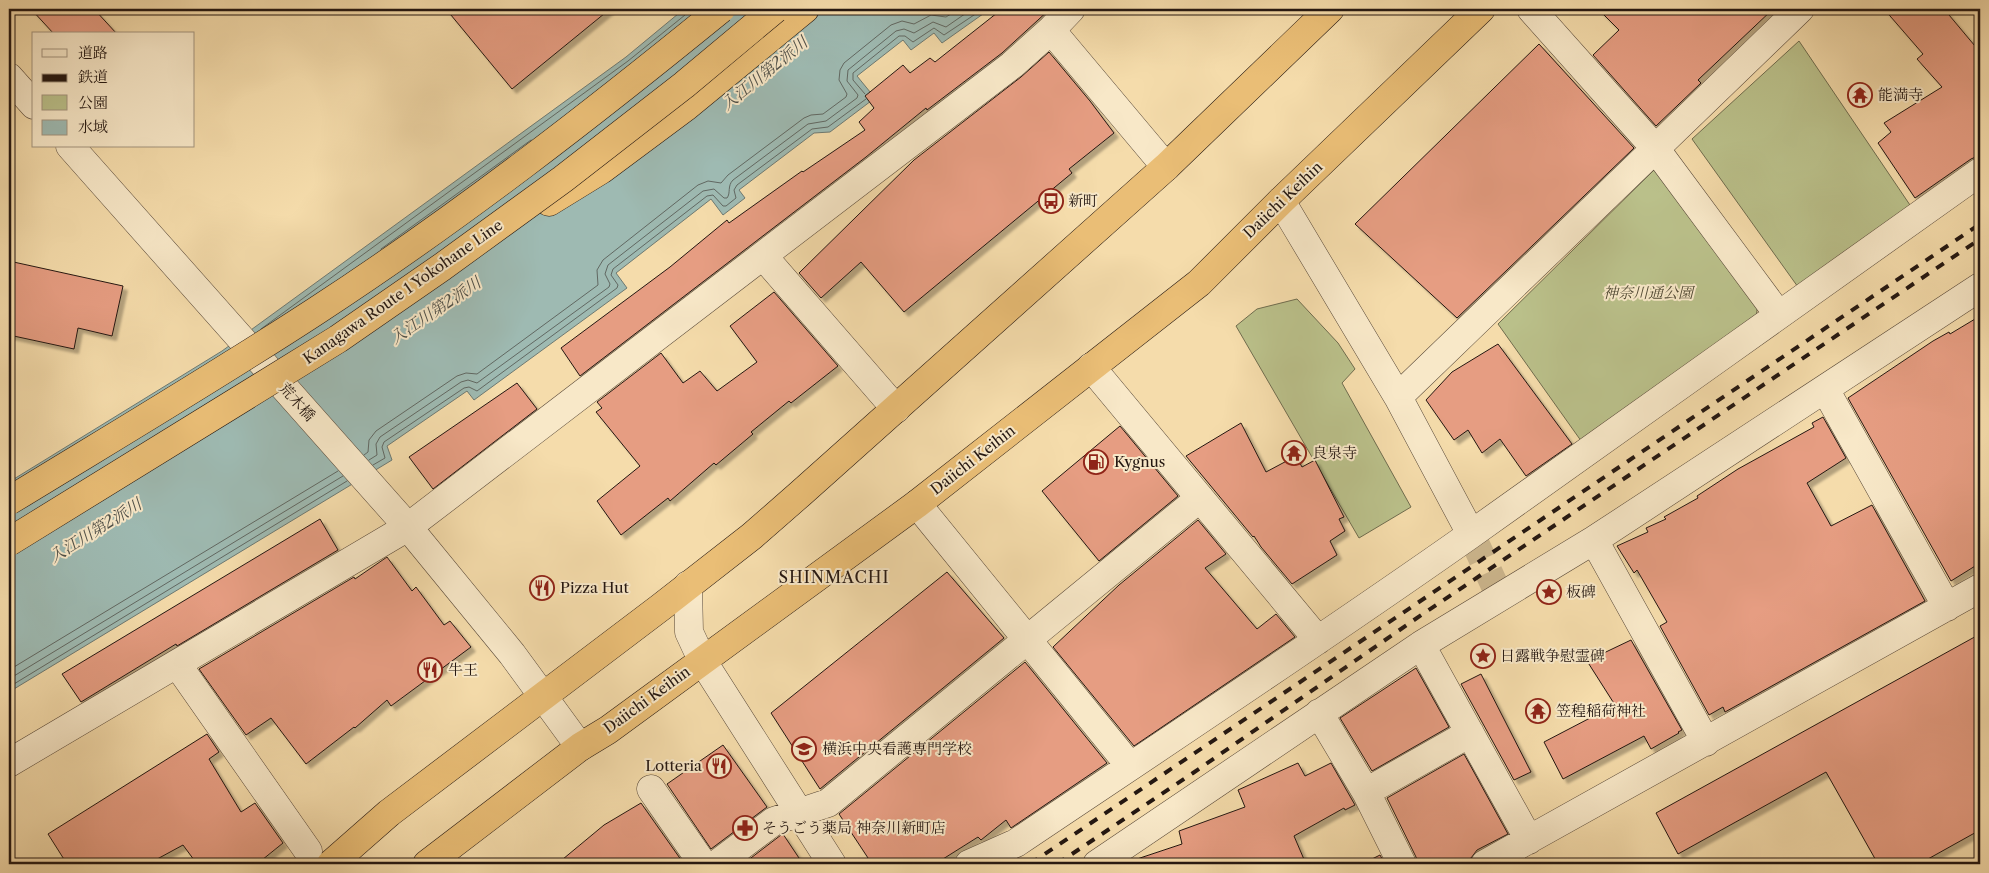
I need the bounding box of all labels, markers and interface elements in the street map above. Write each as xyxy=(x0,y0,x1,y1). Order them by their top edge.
water label: 入江川第2派川 xyxy=(717,31,813,114)
legend xyxy=(32,32,195,148)
text: 道路 xyxy=(78,43,108,62)
text: 鉄道 xyxy=(78,67,108,86)
temple icon: 能満寺 xyxy=(1847,82,1873,108)
place label: 能満寺 xyxy=(1878,85,1923,104)
text: 公園 xyxy=(78,93,108,112)
text: 水域 xyxy=(78,117,108,136)
street label: Daiichi Keihin xyxy=(1239,157,1327,242)
bus stop icon: 新町 xyxy=(1038,188,1064,214)
place label: 新町 xyxy=(1068,191,1098,210)
street label: Kanagawa Route 1 Yokohane Line xyxy=(299,215,506,368)
water label: 入江川第2派川 xyxy=(386,271,486,348)
park label: 神奈川通公園 xyxy=(1603,283,1696,302)
street label: 荒木橋 xyxy=(275,379,319,425)
street label: Daiichi Keihin xyxy=(926,420,1019,499)
temple icon: 良泉寺 xyxy=(1281,440,1307,466)
place label: 良泉寺 xyxy=(1312,443,1357,462)
fuel station icon: Kygnus xyxy=(1083,449,1109,475)
place label: Kygnus xyxy=(1114,452,1165,471)
water label: 入江川第2派川 xyxy=(45,493,147,566)
district label: SHINMACHI xyxy=(778,567,890,587)
restaurant icon: Pizza Hut xyxy=(529,575,555,601)
place label: Pizza Hut xyxy=(560,578,630,597)
place icon: 板碑 xyxy=(1536,579,1562,605)
place label: 板碑 xyxy=(1566,582,1596,601)
place icon: 日露戦争慰霊碑 xyxy=(1470,643,1496,669)
place label: 日露戦争慰霊碑 xyxy=(1500,646,1605,665)
restaurant icon: 牛王 xyxy=(417,657,443,683)
place label: 牛王 xyxy=(448,660,478,679)
street label: Daiichi Keihin xyxy=(600,661,694,737)
temple icon: 笠䅣稲荷神社 xyxy=(1525,698,1551,724)
place label: 笠䅣稲荷神社 xyxy=(1556,701,1646,720)
school or university icon: 横浜中央看護専門学校 xyxy=(791,736,817,762)
place label: 横浜中央看護専門学校 xyxy=(822,739,972,758)
restaurant icon: Lotteria xyxy=(706,753,732,779)
place label: Lotteria xyxy=(645,756,702,775)
pharmacy icon: そうごう薬局 神奈川新町店 xyxy=(732,815,758,841)
place label: そうごう薬局 神奈川新町店 xyxy=(762,818,946,837)

